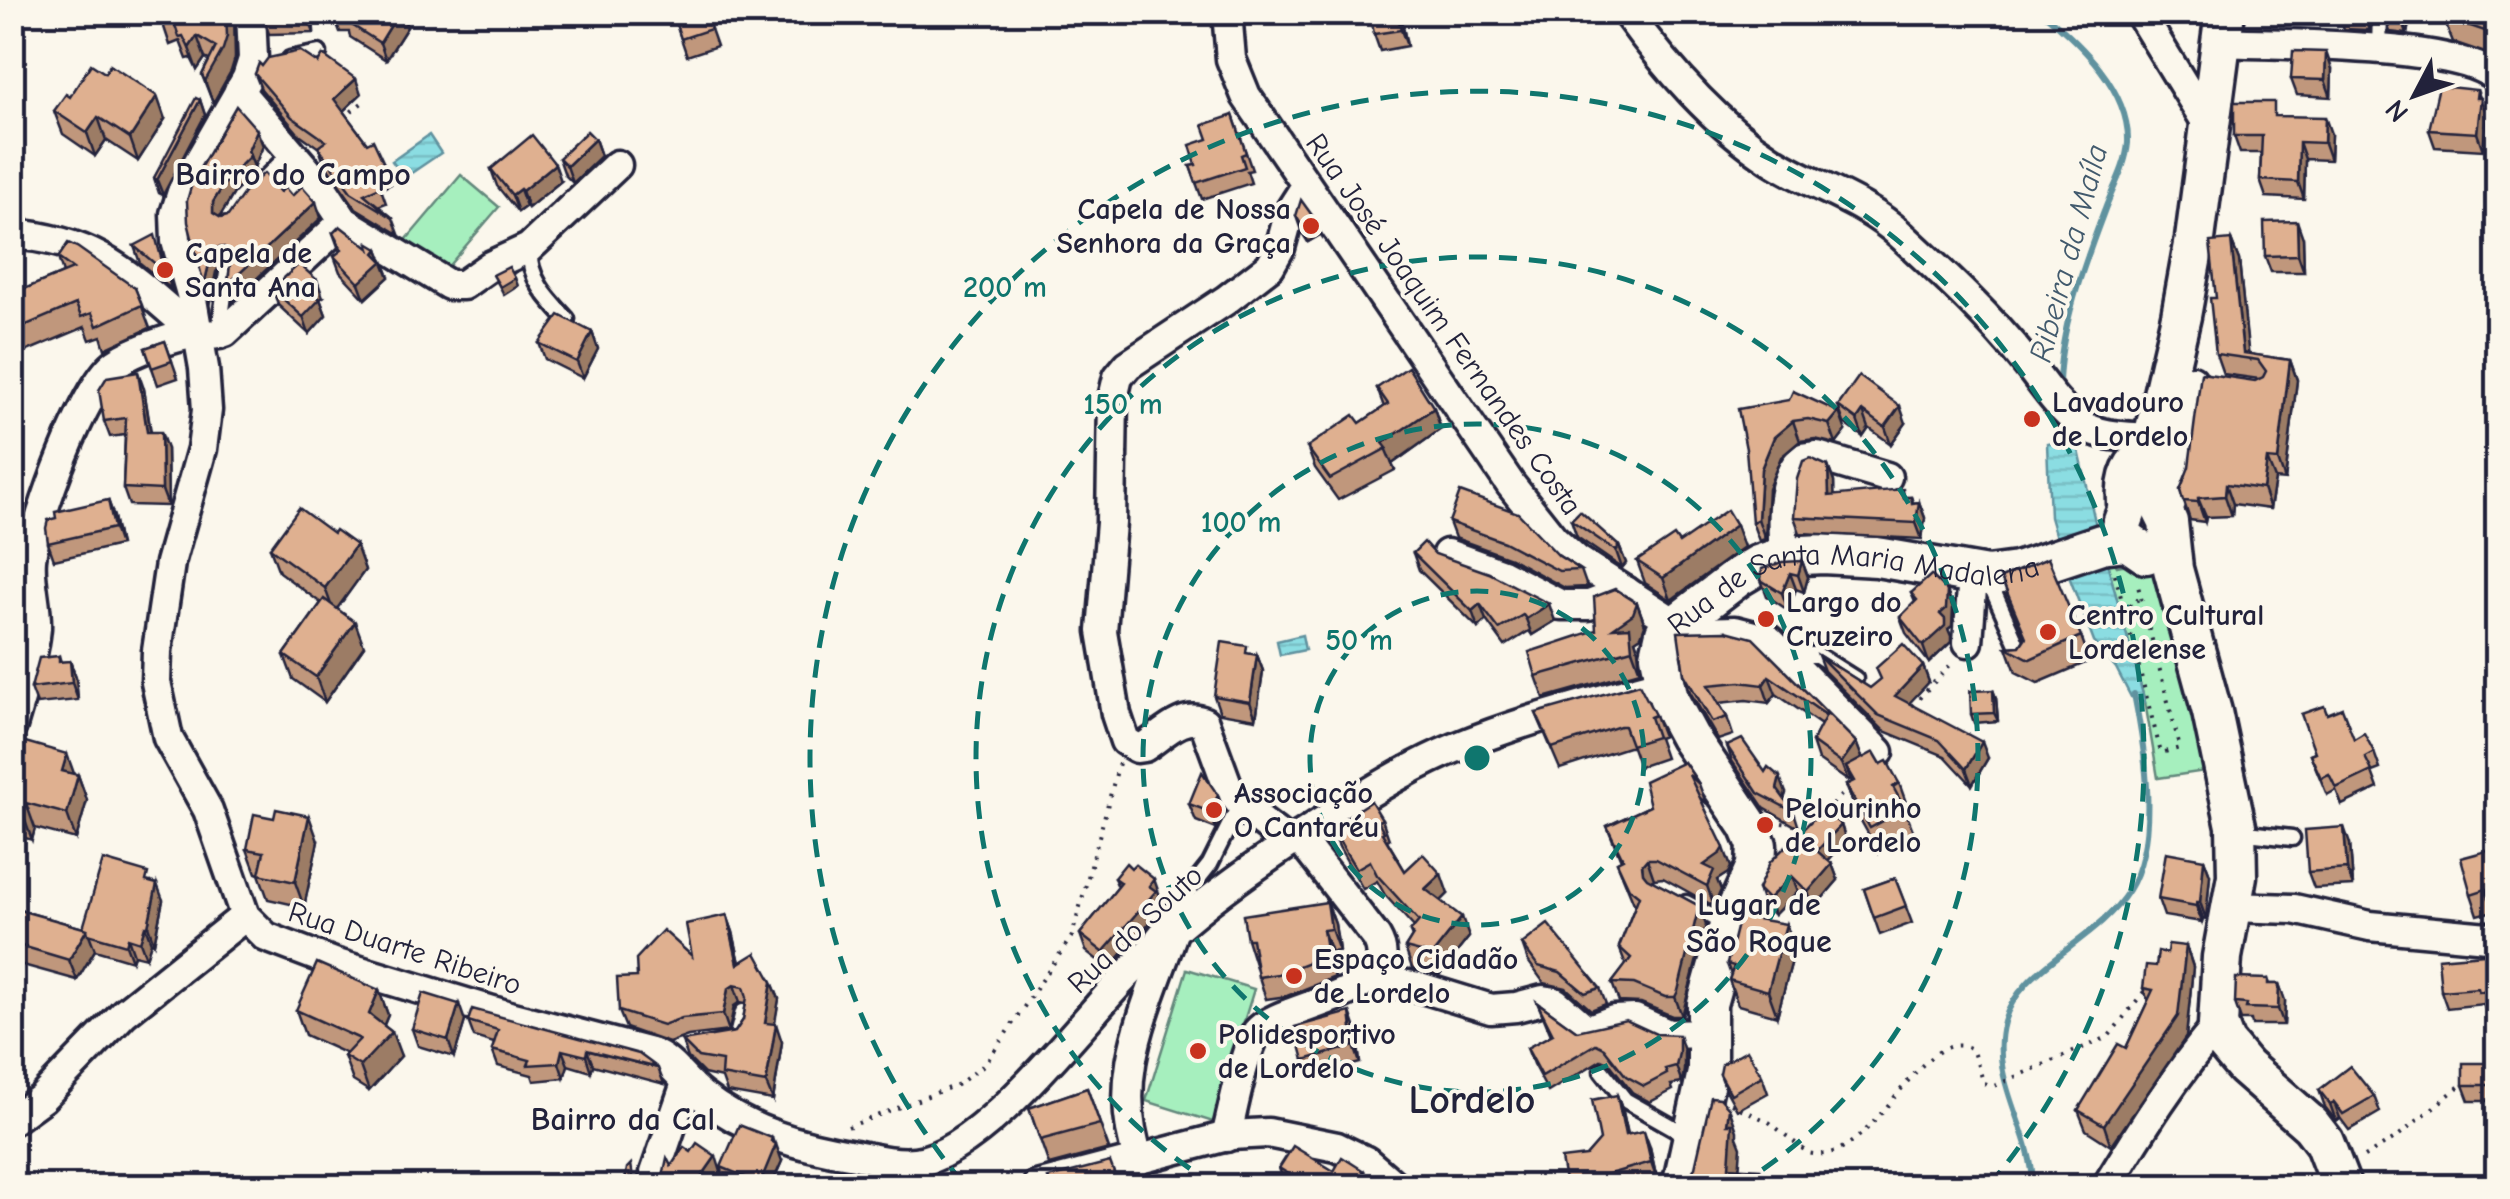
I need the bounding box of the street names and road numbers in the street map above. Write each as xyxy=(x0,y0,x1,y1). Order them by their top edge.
street label: Rua José Joaquim Fernandes Costa xyxy=(1298,127,1589,522)
street label: Rua de Santa Maria Madalena xyxy=(1661,537,2044,642)
street label: Rua do Souto xyxy=(1061,858,1210,1001)
street label: Rua Duarte Ribeiro xyxy=(284,894,526,1003)

